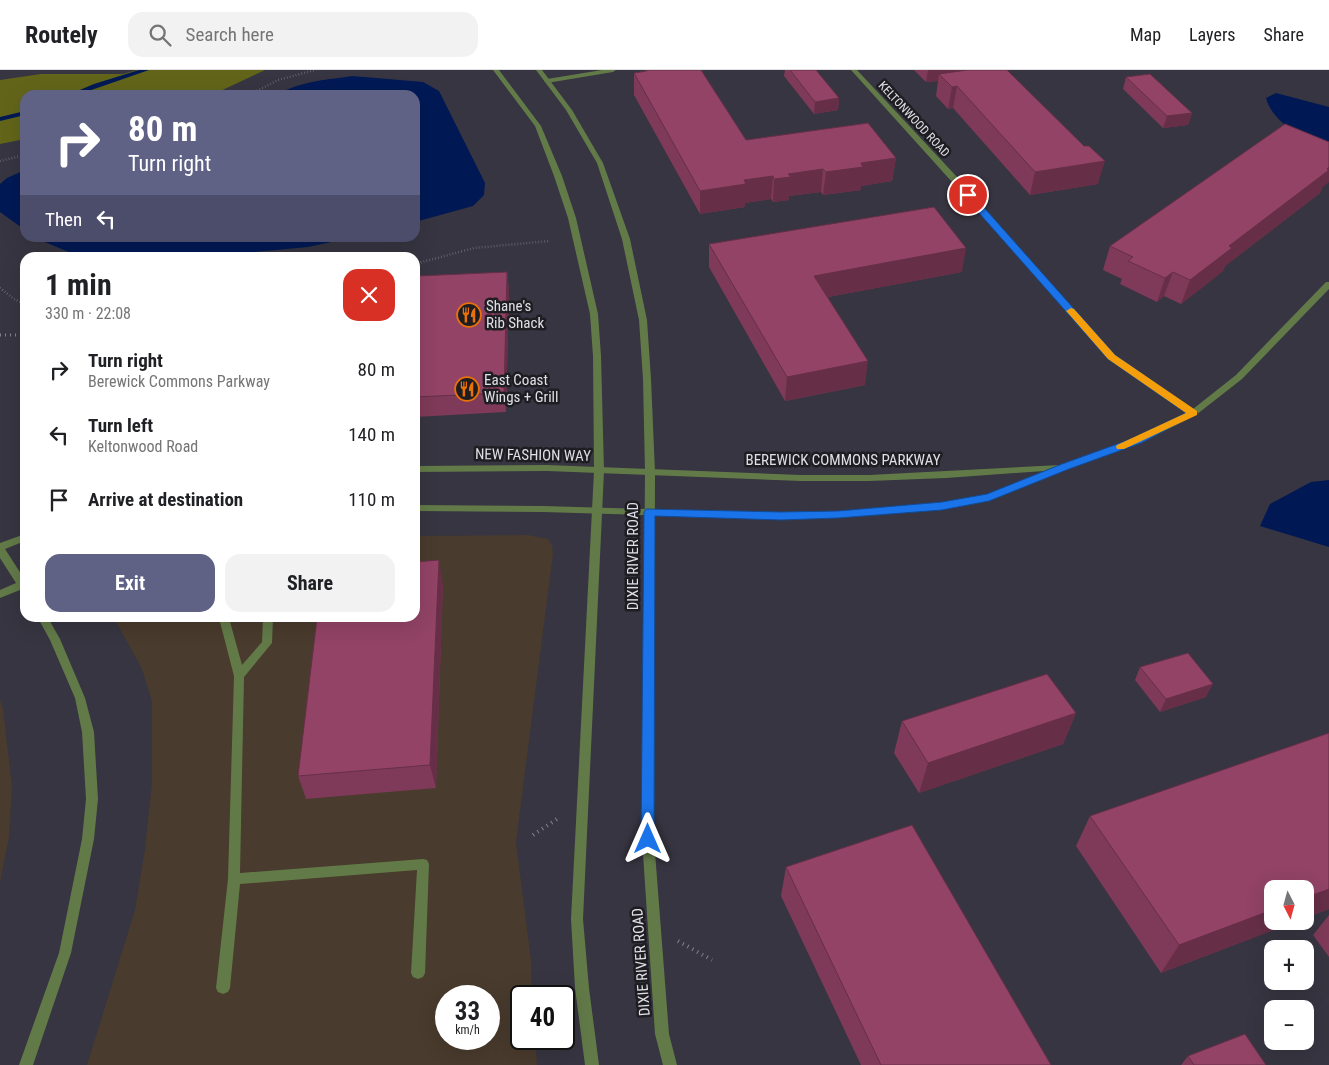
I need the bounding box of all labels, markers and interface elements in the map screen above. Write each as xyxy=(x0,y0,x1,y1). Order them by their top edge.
search box xyxy=(128,12,478,57)
text: Routely xyxy=(25,21,98,49)
icon: search xyxy=(146,21,174,49)
text: Search here xyxy=(186,23,274,46)
text: Map xyxy=(1130,24,1161,45)
text: Layers xyxy=(1189,24,1236,45)
text: Share xyxy=(1264,24,1304,45)
street label: KELTONWOOD ROAD xyxy=(876,78,953,160)
text: 80 m xyxy=(128,109,197,150)
icon: right xyxy=(45,110,110,175)
text: Turn right xyxy=(128,151,211,176)
pin xyxy=(947,174,989,216)
icon: arrive xyxy=(954,181,982,209)
icon: left xyxy=(92,205,120,233)
text: Then xyxy=(45,208,82,231)
text: 1 min xyxy=(45,267,112,302)
button: close xyxy=(343,269,395,321)
place label: Shane's Rib Shack xyxy=(486,297,544,332)
restaurant icon: Shane's Rib Shack xyxy=(456,302,482,328)
text: 330 m · 22:08 xyxy=(45,304,131,323)
text: Turn right xyxy=(88,349,163,372)
icon: right xyxy=(45,356,73,384)
text: 80 m xyxy=(358,358,395,381)
place label: East Coast Wings + Grill xyxy=(484,371,558,406)
text: Berewick Commons Parkway xyxy=(88,372,270,391)
restaurant icon: East Coast Wings + Grill xyxy=(454,376,480,402)
text: Turn left xyxy=(88,414,153,437)
icon: left xyxy=(45,421,73,449)
text: 140 m xyxy=(348,423,395,446)
text: Keltonwood Road xyxy=(88,437,198,456)
street label: NEW FASHION WAY xyxy=(475,445,591,465)
street label: BEREWICK COMMONS PARKWAY xyxy=(745,451,941,469)
icon: arrive xyxy=(45,486,73,514)
text: Arrive at destination xyxy=(88,488,243,511)
text: 110 m xyxy=(348,488,395,511)
street label: DIXIE RIVER ROAD xyxy=(624,502,642,610)
button: Exit xyxy=(45,554,215,612)
button: Share xyxy=(225,554,395,612)
position arrow xyxy=(621,812,673,864)
north arrow xyxy=(1264,880,1314,930)
map controls xyxy=(1264,880,1314,1050)
street label: DIXIE RIVER ROAD xyxy=(628,907,654,1017)
button: + xyxy=(1264,940,1314,990)
speed limit sign: 40 xyxy=(510,985,575,1050)
text: 33 xyxy=(455,997,480,1026)
button: − xyxy=(1264,1000,1314,1050)
text: km/h xyxy=(455,1023,480,1037)

